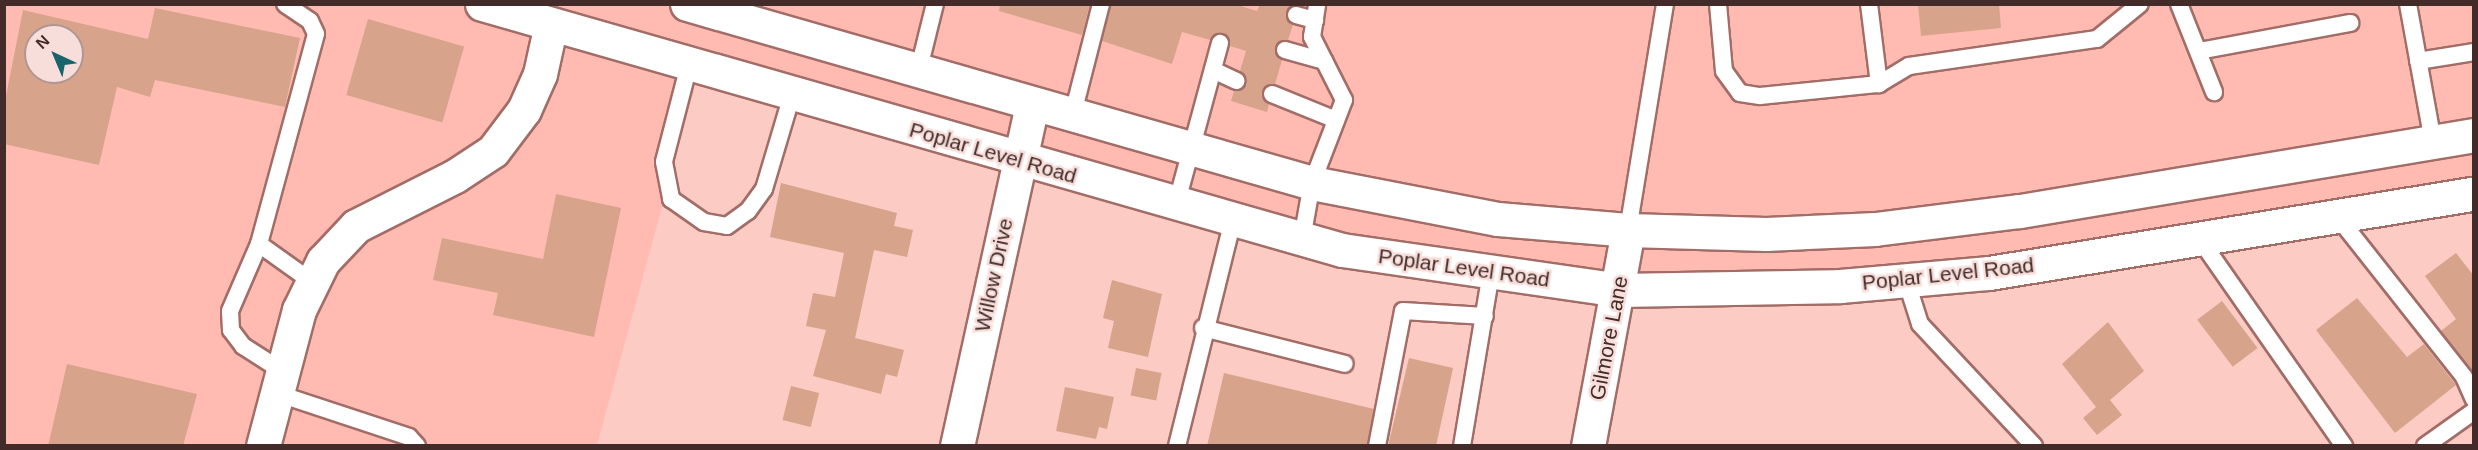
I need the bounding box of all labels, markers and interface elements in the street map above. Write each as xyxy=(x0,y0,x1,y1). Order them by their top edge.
north arrow xyxy=(24,24,84,84)
text: N xyxy=(32,32,53,52)
street label: Poplar Level Road xyxy=(906,117,1080,189)
street label: Willow Drive xyxy=(970,216,1018,334)
street label: Poplar Level Road xyxy=(1377,243,1551,293)
street label: Poplar Level Road xyxy=(1861,252,2035,296)
street label: Gilmore Lane xyxy=(1585,274,1633,402)

